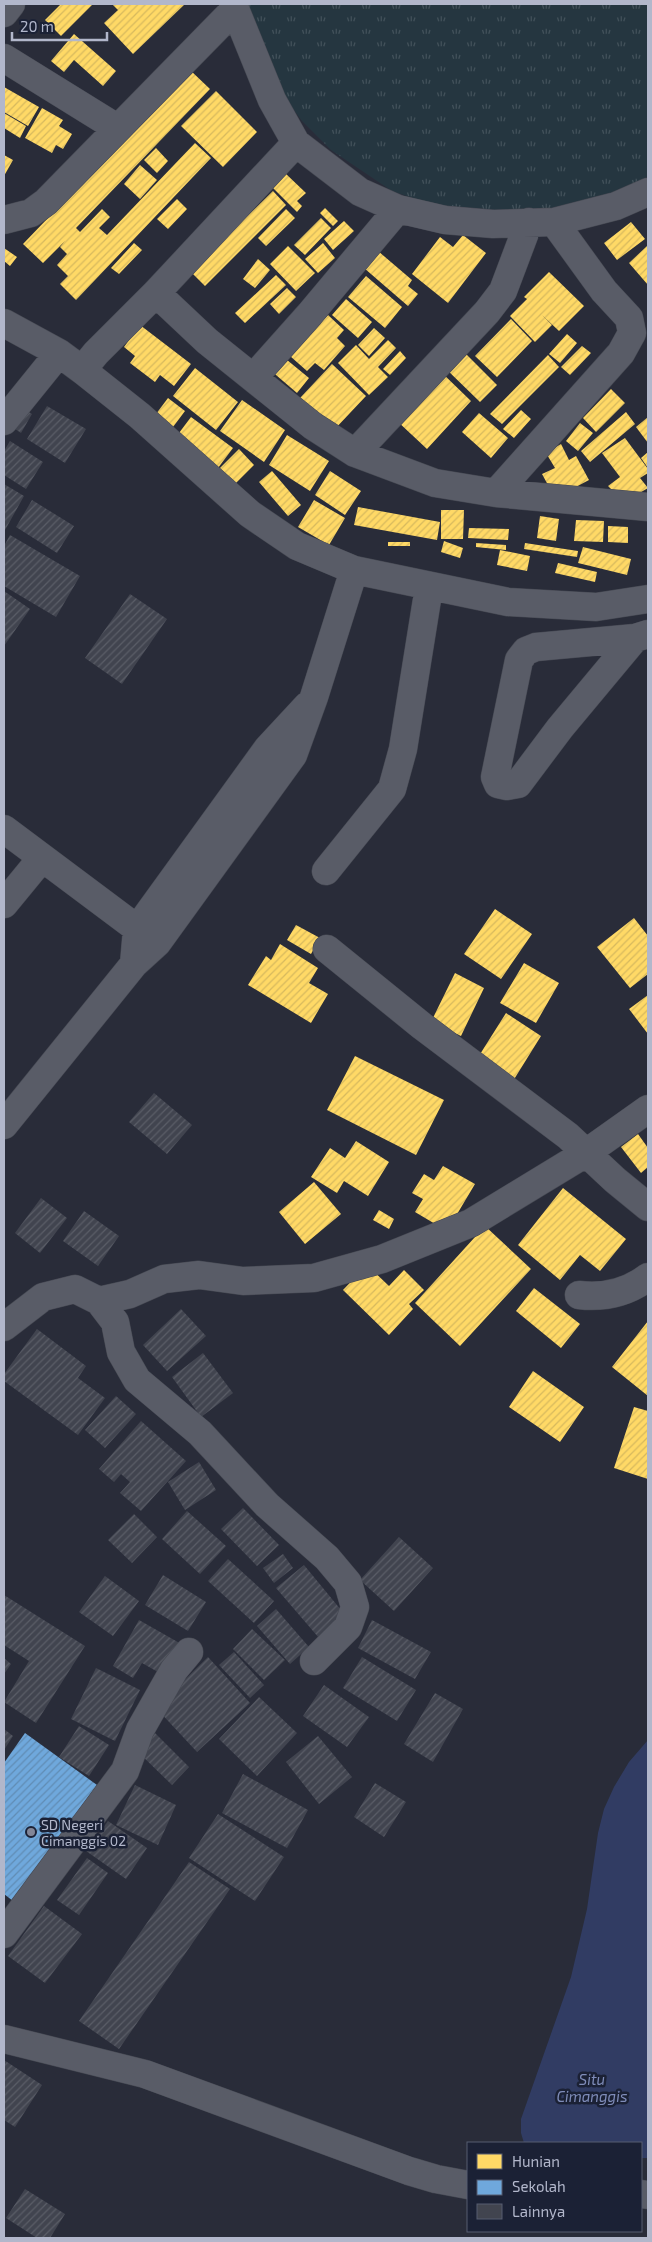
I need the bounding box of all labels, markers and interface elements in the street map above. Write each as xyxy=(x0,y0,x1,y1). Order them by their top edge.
scale bar xyxy=(12,10,108,42)
text: 20 m xyxy=(20,17,54,35)
place label: SD Negeri Cimanggis 02 xyxy=(41,1816,126,1849)
marker: SD Negeri Cimanggis 02 xyxy=(25,1826,37,1838)
water label: Situ Cimanggis xyxy=(556,2070,628,2105)
legend xyxy=(467,2142,642,2232)
text: Hunian xyxy=(512,2152,560,2170)
text: Sekolah xyxy=(512,2177,566,2195)
text: Lainnya xyxy=(512,2202,565,2220)

